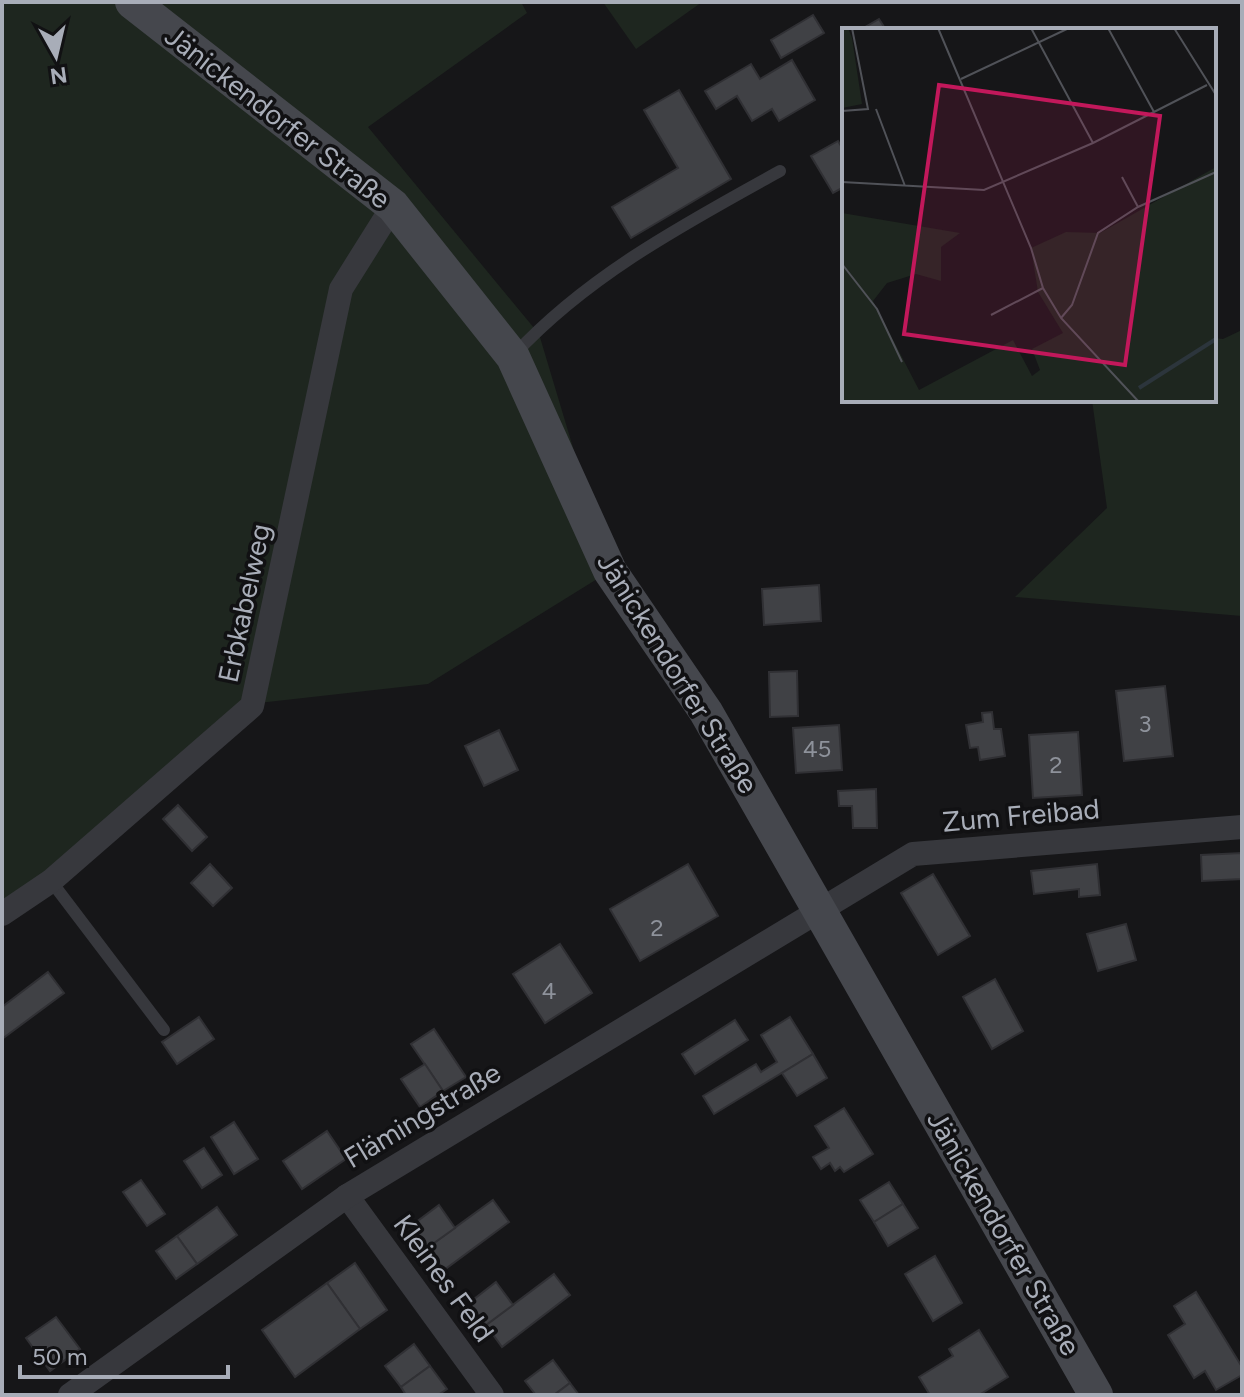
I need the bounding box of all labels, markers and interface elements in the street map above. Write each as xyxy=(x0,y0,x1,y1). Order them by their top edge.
north arrow xyxy=(16,16,96,96)
street label: Jänickendorfer Straße xyxy=(158,18,398,216)
inset map xyxy=(842,28,1216,402)
text: N xyxy=(48,61,69,90)
street label: Erbkabelweg xyxy=(211,521,277,685)
street label: Jänickendorfer Straße xyxy=(590,547,766,799)
house number: 3 xyxy=(1138,709,1152,738)
house number: 45 xyxy=(803,734,831,763)
house number: 2 xyxy=(1049,750,1063,779)
street label: Zum Freibad xyxy=(941,791,1101,839)
house number: 2 xyxy=(650,913,664,942)
house number: 4 xyxy=(542,976,557,1005)
street label: Flämingstraße xyxy=(338,1055,506,1175)
street label: Jänickendorfer Straße xyxy=(920,1105,1088,1361)
street label: Kleines Feld xyxy=(387,1208,501,1348)
scale bar xyxy=(20,1329,228,1379)
text: 50 m xyxy=(32,1342,88,1371)

